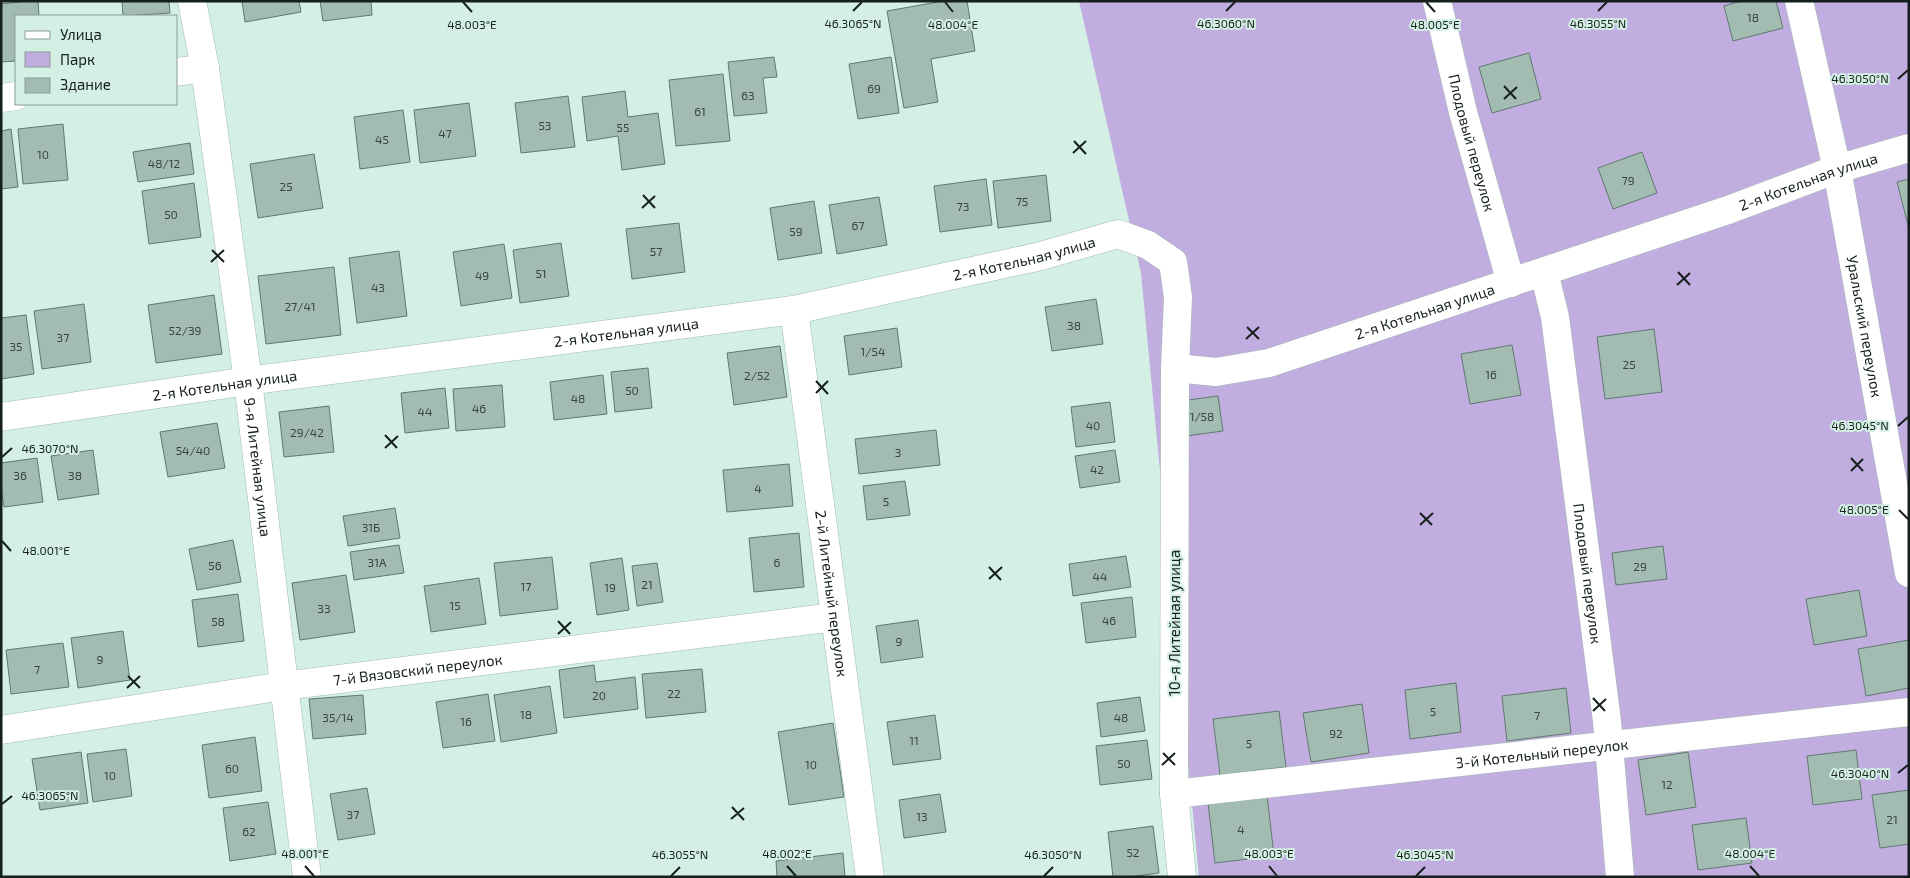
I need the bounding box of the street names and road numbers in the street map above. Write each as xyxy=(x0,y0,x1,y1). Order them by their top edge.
street label: Плодовый переулок xyxy=(1445,72,1499,213)
street label: 2-я Котельная улица xyxy=(1736,149,1880,214)
street label: 2-я Котельная улица xyxy=(951,232,1097,284)
street label: Уральский переулок xyxy=(1844,254,1887,399)
street label: 2-я Котельная улица xyxy=(1352,279,1497,343)
street label: 2-я Котельная улица xyxy=(553,313,700,350)
street label: 2-я Котельная улица xyxy=(151,366,298,404)
street label: 9-я Литейная улица xyxy=(241,397,275,538)
street label: Плодовый переулок xyxy=(1570,502,1606,645)
street label: 2-й Литейный переулок xyxy=(812,509,852,678)
street label: 10-я Литейная улица xyxy=(1165,550,1184,696)
street label: 7-й Вязовский переулок xyxy=(332,650,503,689)
street label: 3-й Котельный переулок xyxy=(1454,734,1629,772)

